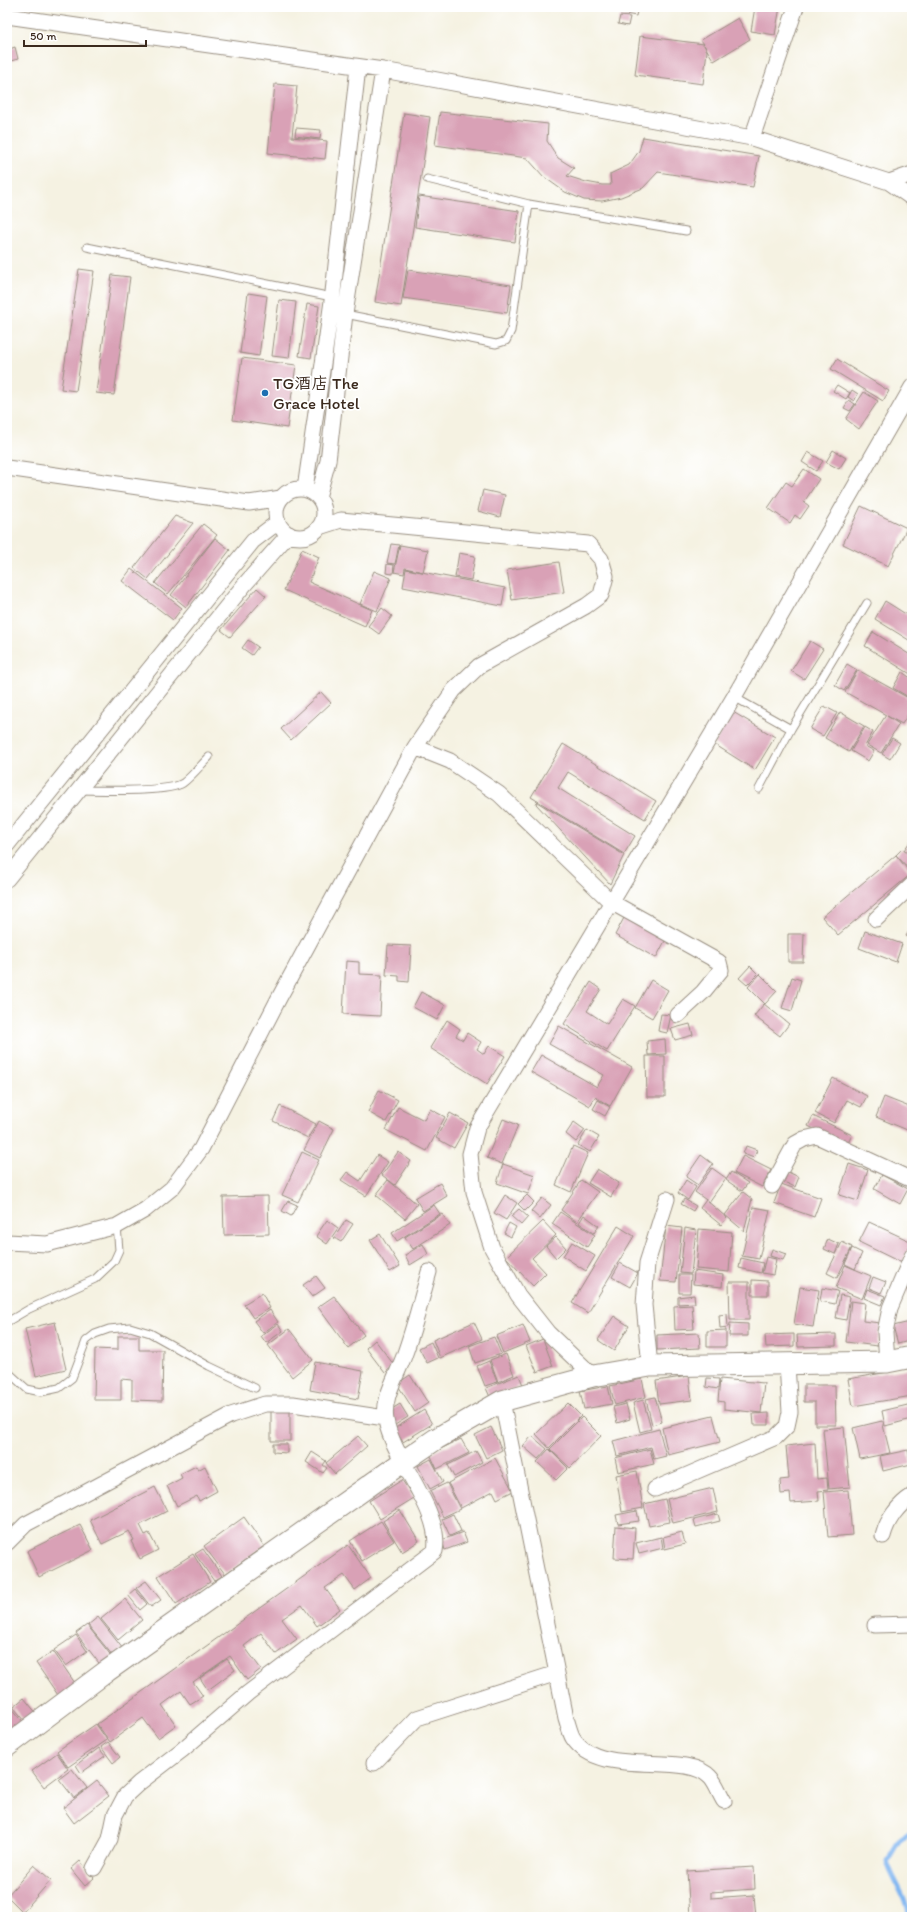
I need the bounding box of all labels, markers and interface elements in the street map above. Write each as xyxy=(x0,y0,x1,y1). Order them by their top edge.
scale bar xyxy=(24,22,146,48)
text: 50 m xyxy=(30,29,56,43)
place label: TG酒店 The Grace Hotel xyxy=(273,373,360,413)
marker: TG酒店 The Grace Hotel xyxy=(260,388,270,398)

